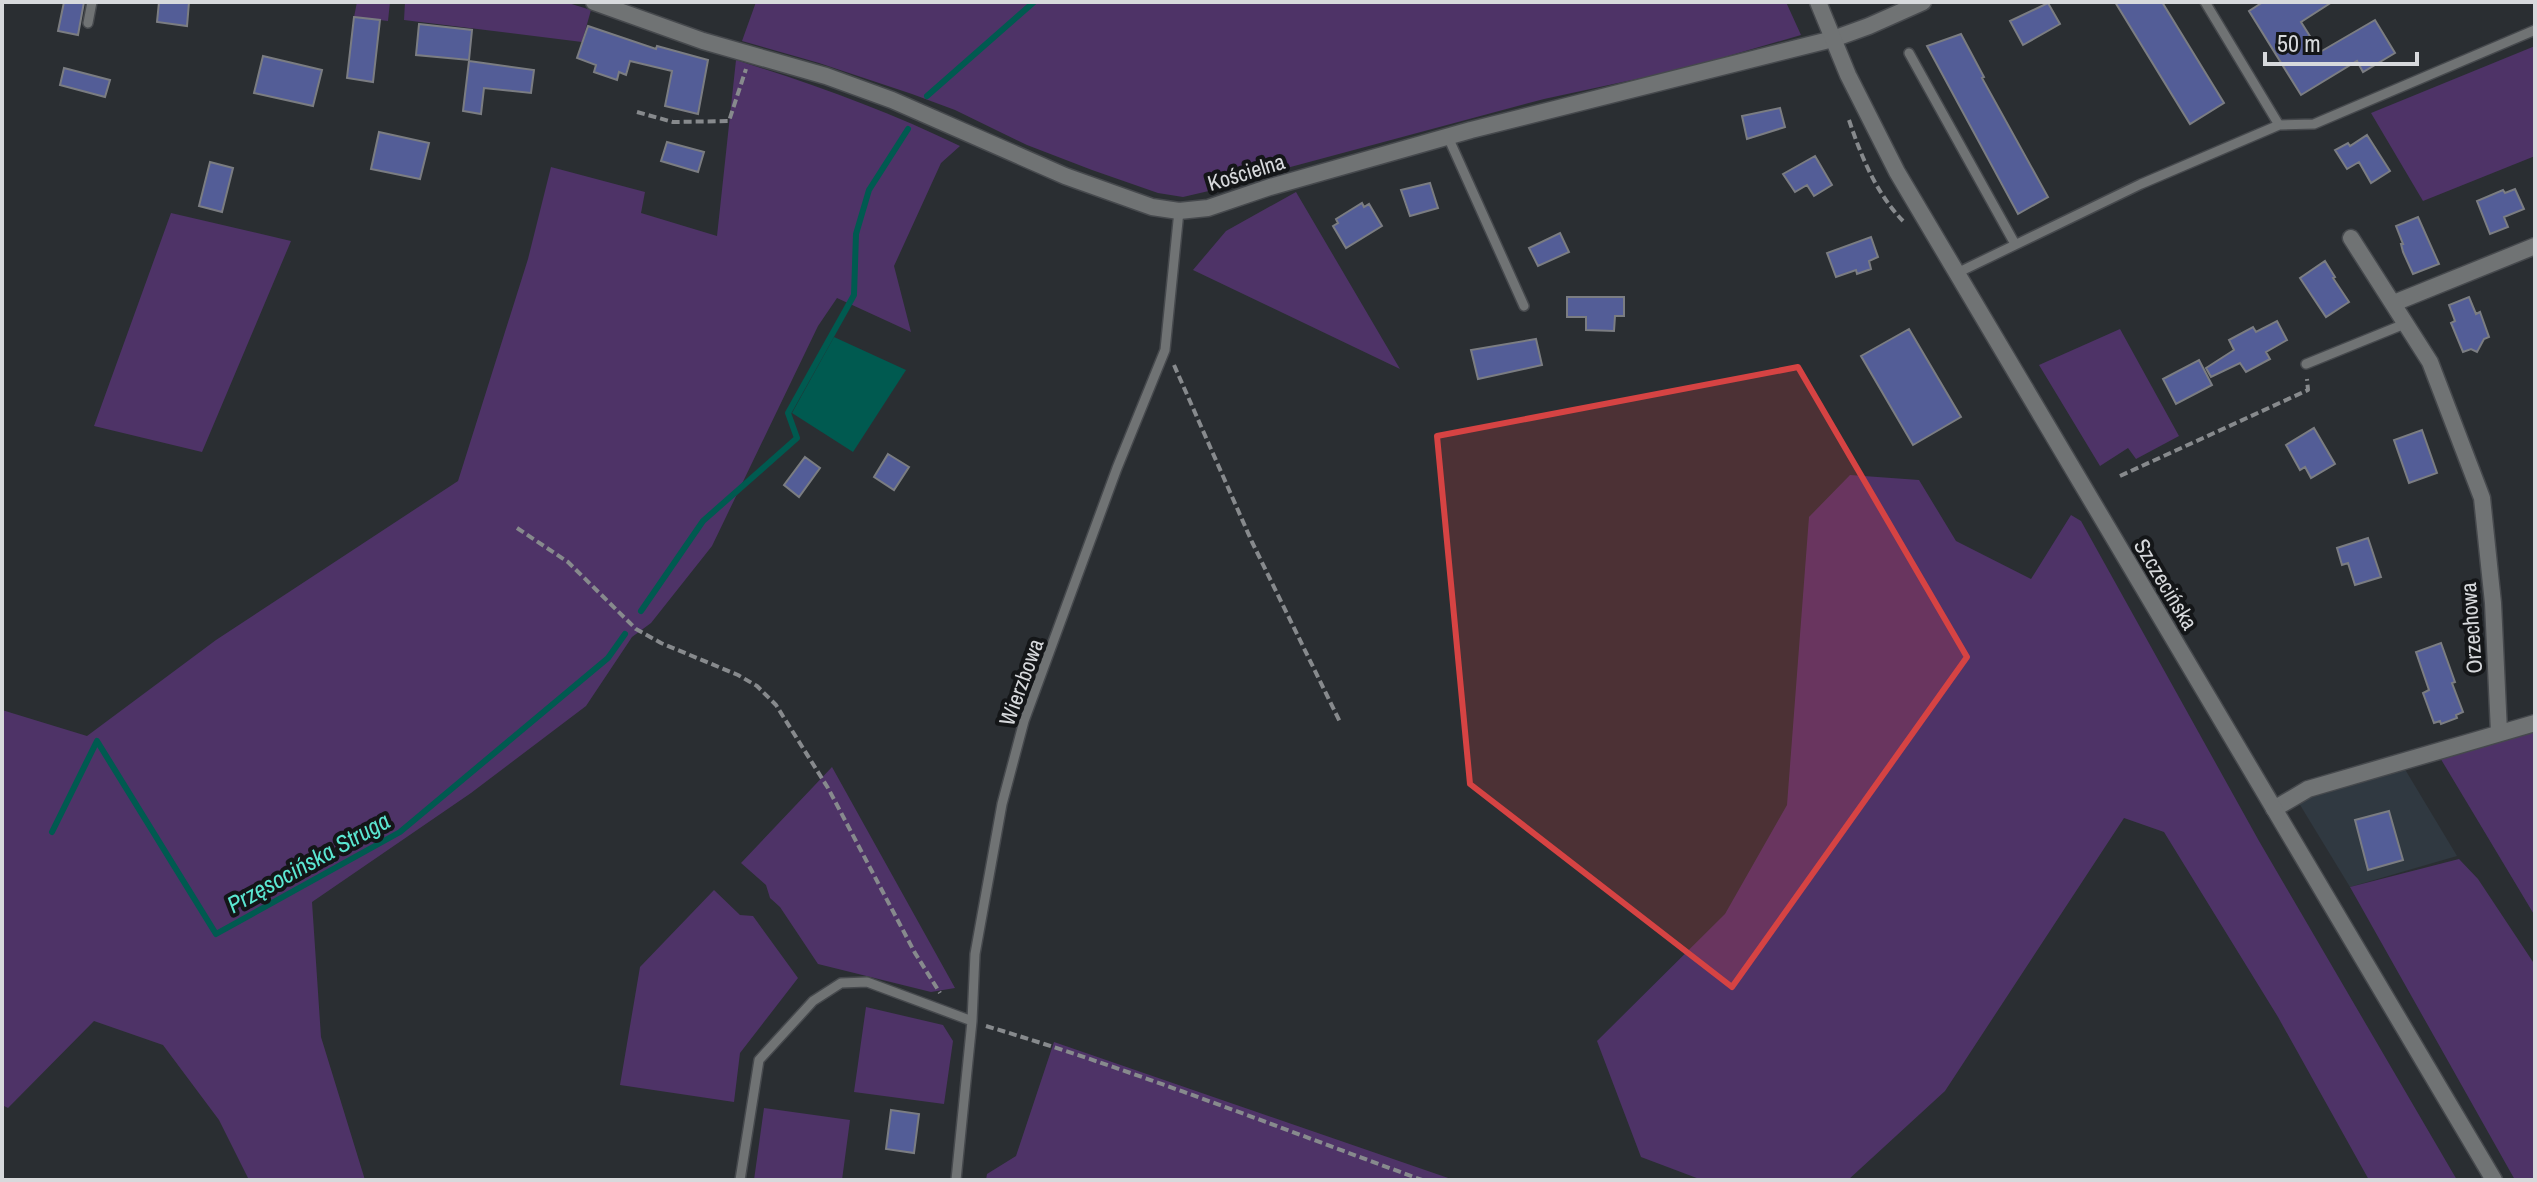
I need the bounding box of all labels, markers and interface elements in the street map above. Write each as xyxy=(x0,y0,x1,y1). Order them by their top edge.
scale bar xyxy=(2265,16,2417,66)
text: 50 m xyxy=(2277,27,2321,59)
street label: Kościelna xyxy=(1204,146,1288,198)
street label: Szczecińska xyxy=(2127,533,2205,635)
street label: Orzechowa xyxy=(2453,581,2489,675)
street label: Wierzbowa xyxy=(991,634,1051,730)
water label: Przęsocińska Struga xyxy=(221,804,395,920)

